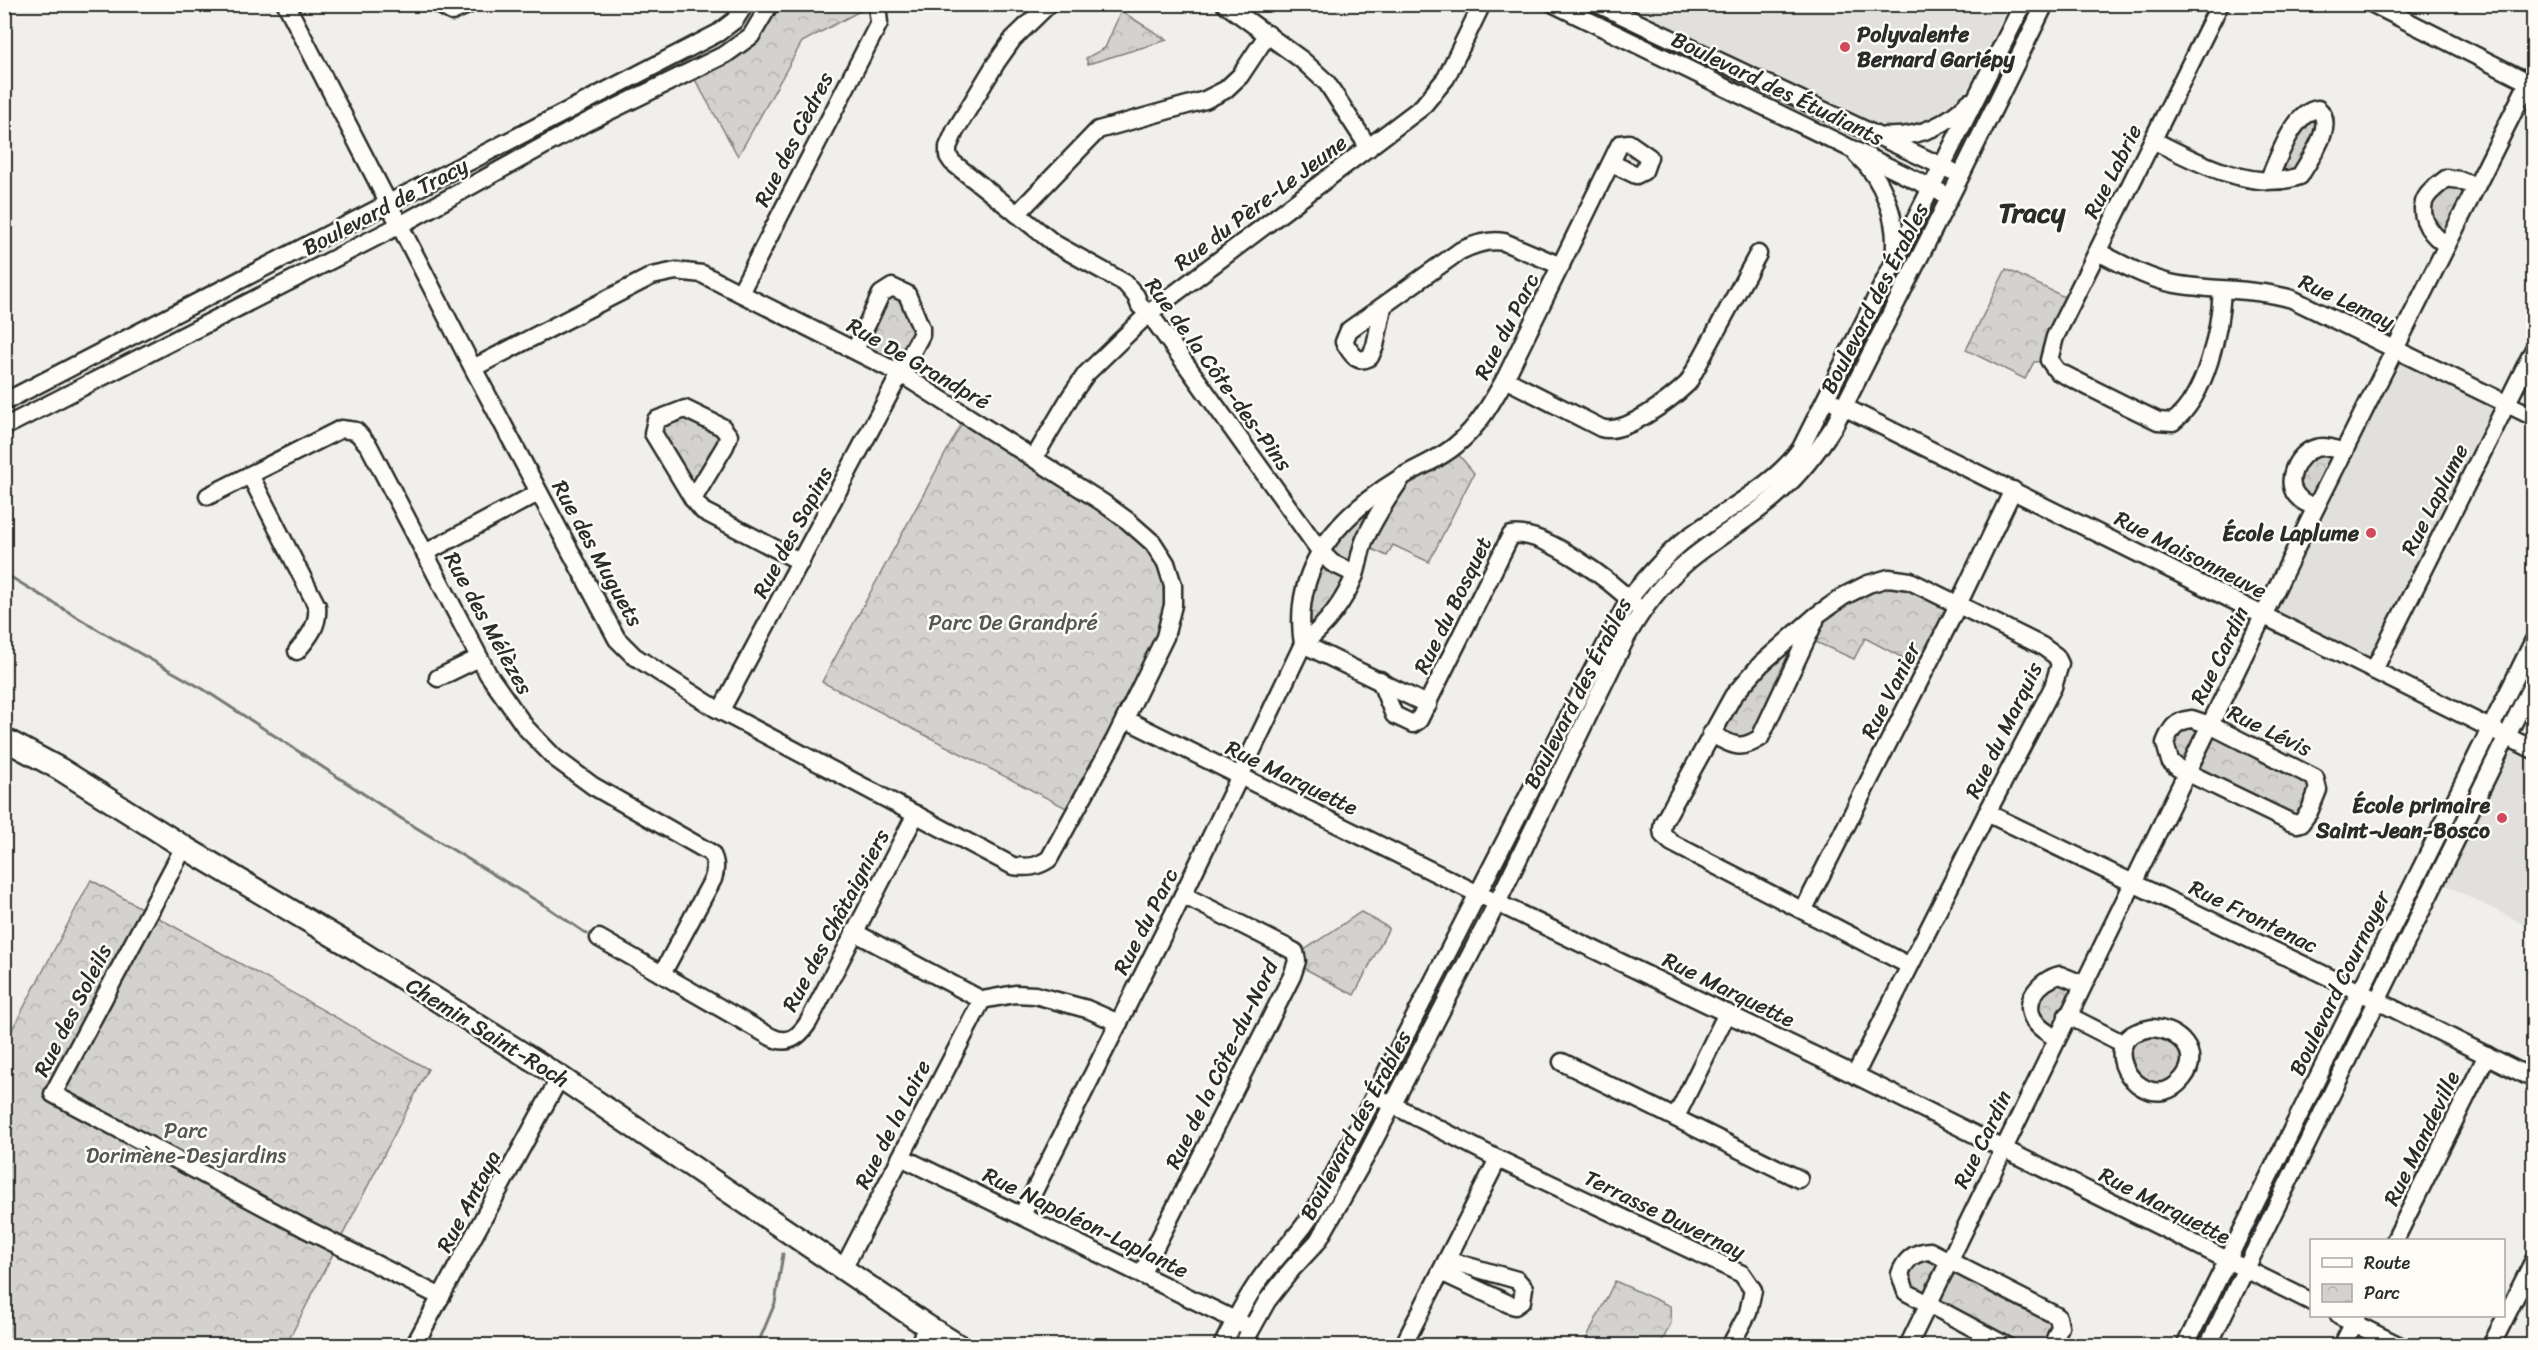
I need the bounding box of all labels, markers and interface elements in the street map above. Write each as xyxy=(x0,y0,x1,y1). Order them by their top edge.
place label: Polyvalente Bernard Gariépy xyxy=(1857,15,2015,79)
street label: Boulevard des Étudiants xyxy=(1665,20,1892,157)
marker: Polyvalente Bernard Gariépy xyxy=(1838,40,1852,54)
street label: Rue des Cèdres xyxy=(743,64,845,214)
street label: Rue Labrie xyxy=(2072,117,2153,225)
street label: Rue du Père-Le Jeune xyxy=(1165,124,1356,281)
street label: Boulevard de Tracy xyxy=(295,146,476,267)
district label: Tracy xyxy=(1999,188,2066,237)
street label: Boulevard des Érables xyxy=(1809,195,1940,401)
street label: Rue Lemay xyxy=(2292,262,2402,341)
street label: Rue du Parc xyxy=(1463,266,1550,387)
street label: Rue de la Côte-des-Pins xyxy=(1135,269,1303,480)
street label: Rue De Grandpré xyxy=(839,306,998,421)
street label: Rue Laplume xyxy=(2390,436,2479,562)
street label: Rue des Sapins xyxy=(741,458,844,605)
street label: Rue des Muguets xyxy=(541,472,655,635)
street label: Rue Maisonneuve xyxy=(2107,499,2274,610)
place label: École Laplume xyxy=(2222,514,2360,553)
marker: École Laplume xyxy=(2364,526,2378,540)
street label: Rue du Bosquet xyxy=(1402,529,1503,681)
street label: Rue des Mélèzes xyxy=(433,544,545,703)
street label: Boulevard des Érables xyxy=(1512,590,1643,796)
street label: Rue Cardin xyxy=(2179,599,2260,711)
park label: Parc De Grandpré xyxy=(928,603,1098,642)
street label: Rue Vanier xyxy=(1849,633,1932,746)
street label: Rue du Marquis xyxy=(1953,654,2054,805)
street label: Rue Lévis xyxy=(2221,693,2320,768)
street label: Rue Marquette xyxy=(1219,728,1365,827)
place label: École primaire Saint-Jean-Bosco xyxy=(2315,786,2490,850)
marker: École primaire Saint-Jean-Bosco xyxy=(2495,811,2509,825)
street label: Rue des Châtaigniers xyxy=(771,821,901,1019)
street label: Rue du Parc xyxy=(1102,861,1189,982)
street label: Rue Frontenac xyxy=(2182,868,2325,965)
street label: Boulevard Cournoyer xyxy=(2278,882,2402,1083)
street label: Rue des Soleils xyxy=(22,936,123,1084)
street label: Rue Marquette xyxy=(1656,940,1802,1039)
street label: Rue de la Côte-du-Nord xyxy=(1154,951,1290,1176)
street label: Chemin Saint-Roch xyxy=(398,966,577,1098)
street label: Boulevard des Érables xyxy=(1289,1022,1423,1227)
street label: Rue de la Loire xyxy=(843,1053,942,1196)
street label: Rue Mandeville xyxy=(2372,1064,2471,1212)
street label: Rue Cardin xyxy=(1942,1083,2023,1195)
park label: Parc Dorimène-Desjardins xyxy=(86,1111,286,1175)
street label: Rue Antaya xyxy=(425,1143,512,1260)
street label: Rue Marquette xyxy=(2092,1155,2238,1256)
street label: Rue Napoléon-Laplante xyxy=(976,1156,1196,1289)
street label: Terrasse Duvernay xyxy=(1577,1158,1753,1271)
legend xyxy=(2310,1239,2505,1317)
text: Route xyxy=(2364,1247,2411,1279)
text: Parc xyxy=(2364,1277,2400,1309)

